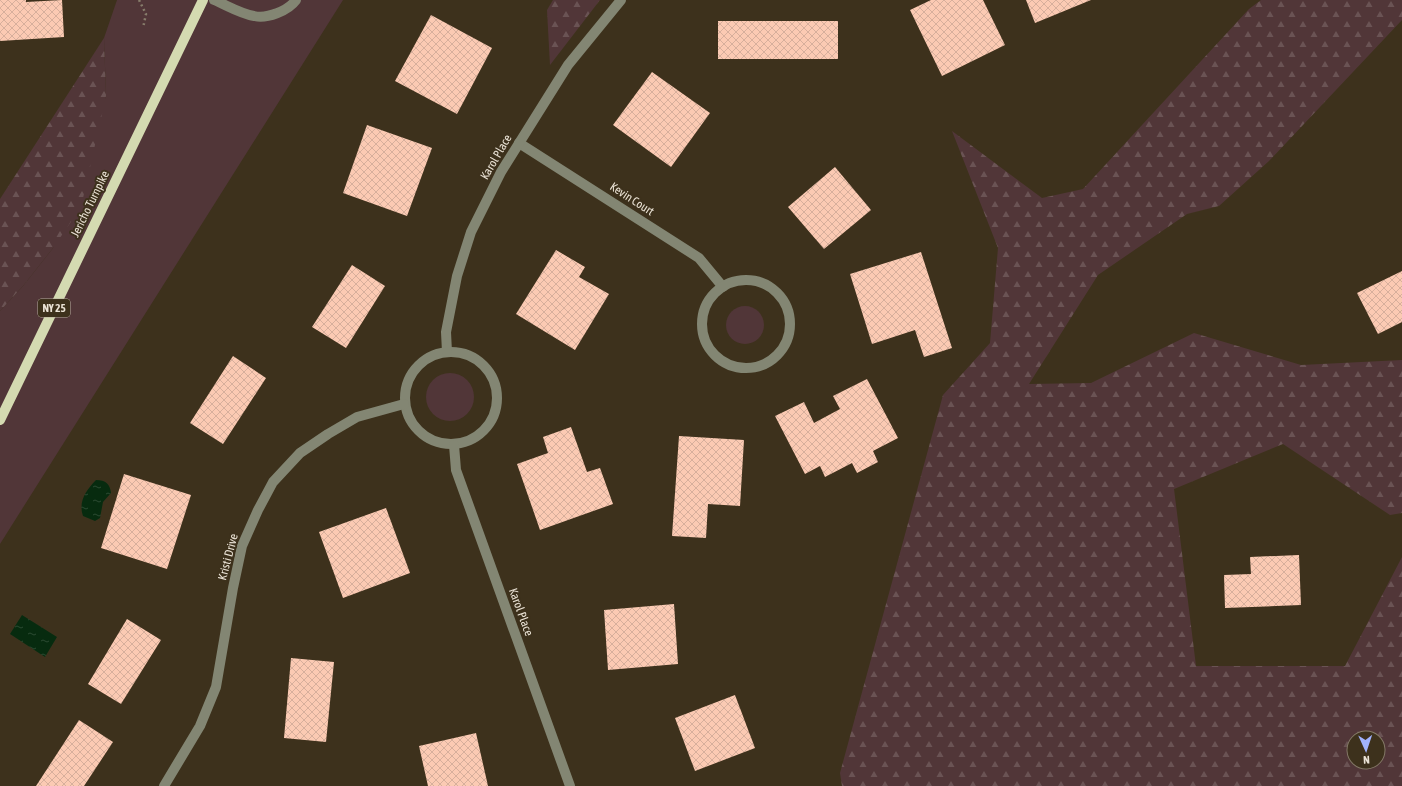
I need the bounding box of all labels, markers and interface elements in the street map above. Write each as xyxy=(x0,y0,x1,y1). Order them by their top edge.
street label: Karol Place xyxy=(477,132,515,182)
street label: Jericho Turnpike xyxy=(68,169,112,239)
street label: Kevin Court xyxy=(607,180,657,219)
road number: NY 25 xyxy=(38,299,70,317)
street label: Kristi Drive xyxy=(215,532,241,582)
street label: Karol Place xyxy=(506,586,536,638)
north arrow xyxy=(1346,730,1386,770)
text: N xyxy=(1363,754,1370,766)

